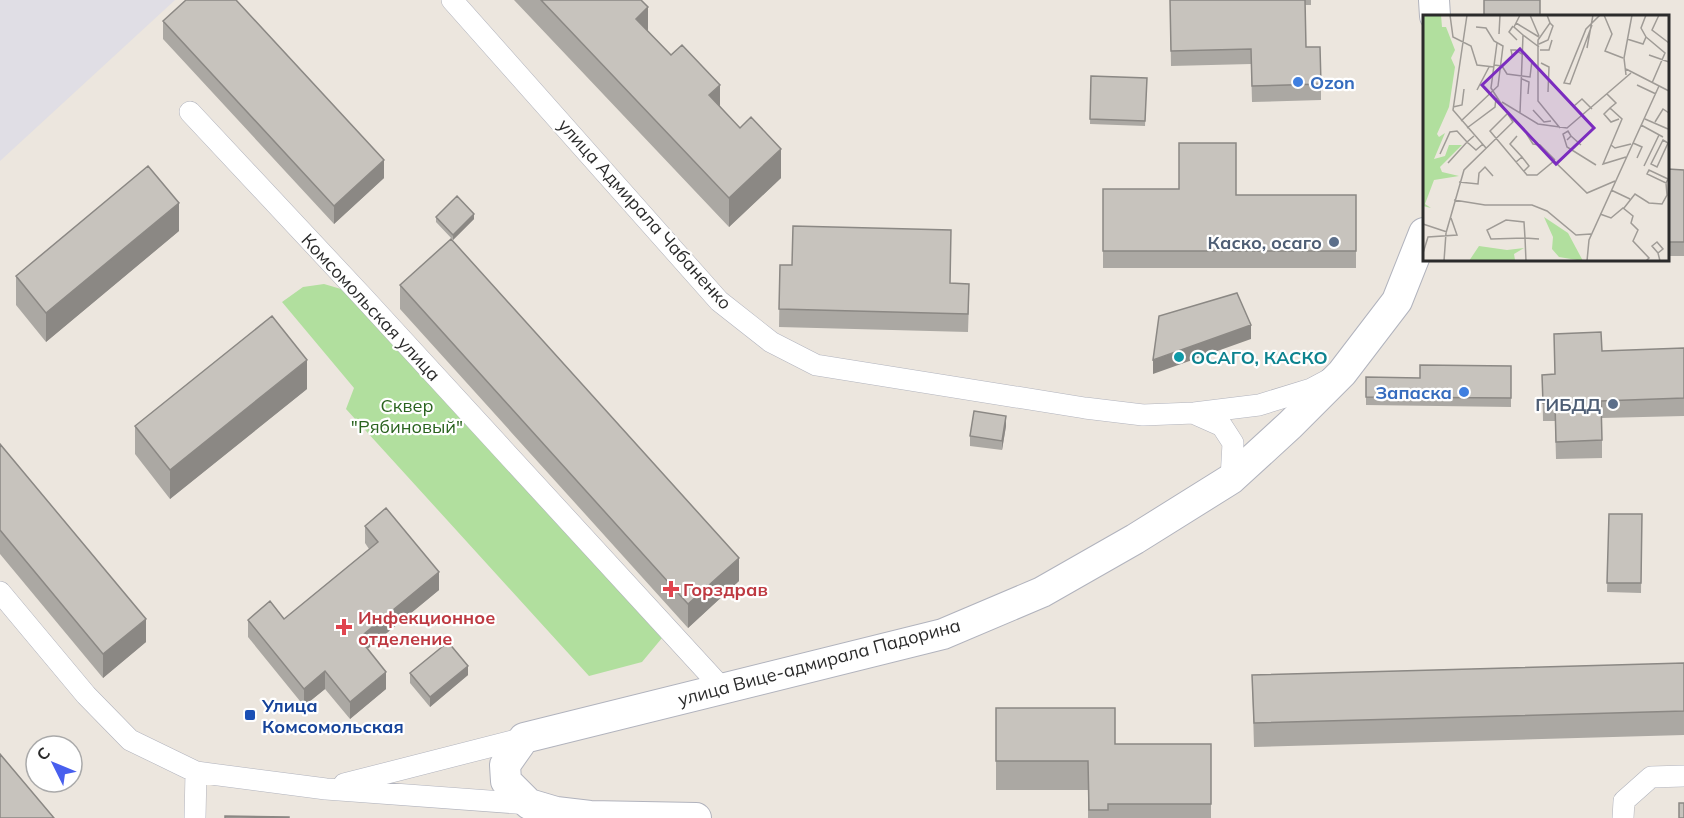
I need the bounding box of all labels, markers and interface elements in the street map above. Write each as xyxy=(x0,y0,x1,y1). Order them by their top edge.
inset map xyxy=(1423,15,1669,261)
place label: Ozon xyxy=(1310,71,1355,94)
marker: Ozon xyxy=(1291,75,1305,89)
street label: улица Адмирала Чабаненко xyxy=(553,114,737,314)
street label: Комсомольская улица xyxy=(297,228,445,386)
place label: Каско, осаго xyxy=(1208,231,1322,254)
marker: Каско, осаго xyxy=(1327,235,1341,249)
place label: ОСАГО, КАСКО xyxy=(1191,346,1328,369)
marker: ОСАГО, КАСКО xyxy=(1172,350,1186,364)
place label: Запаска xyxy=(1376,381,1452,404)
marker: Запаска xyxy=(1457,385,1471,399)
place label: ГИБДД xyxy=(1535,393,1601,416)
park label: Сквер "Рябиновый" xyxy=(351,394,463,438)
marker: ГИБДД xyxy=(1606,397,1620,411)
place label: Горздрав xyxy=(683,578,768,601)
marker: Горздрав xyxy=(664,582,678,596)
place label: Инфекционное отделение xyxy=(358,606,495,650)
street label: улица Вице-адмирала Падорина xyxy=(675,613,963,711)
marker: Инфекционное отделение xyxy=(335,618,353,636)
place label: Улица Комсомольская xyxy=(261,694,404,738)
marker: Улица Комсомольская xyxy=(243,708,257,722)
north arrow xyxy=(24,734,84,794)
text: С xyxy=(32,743,54,765)

